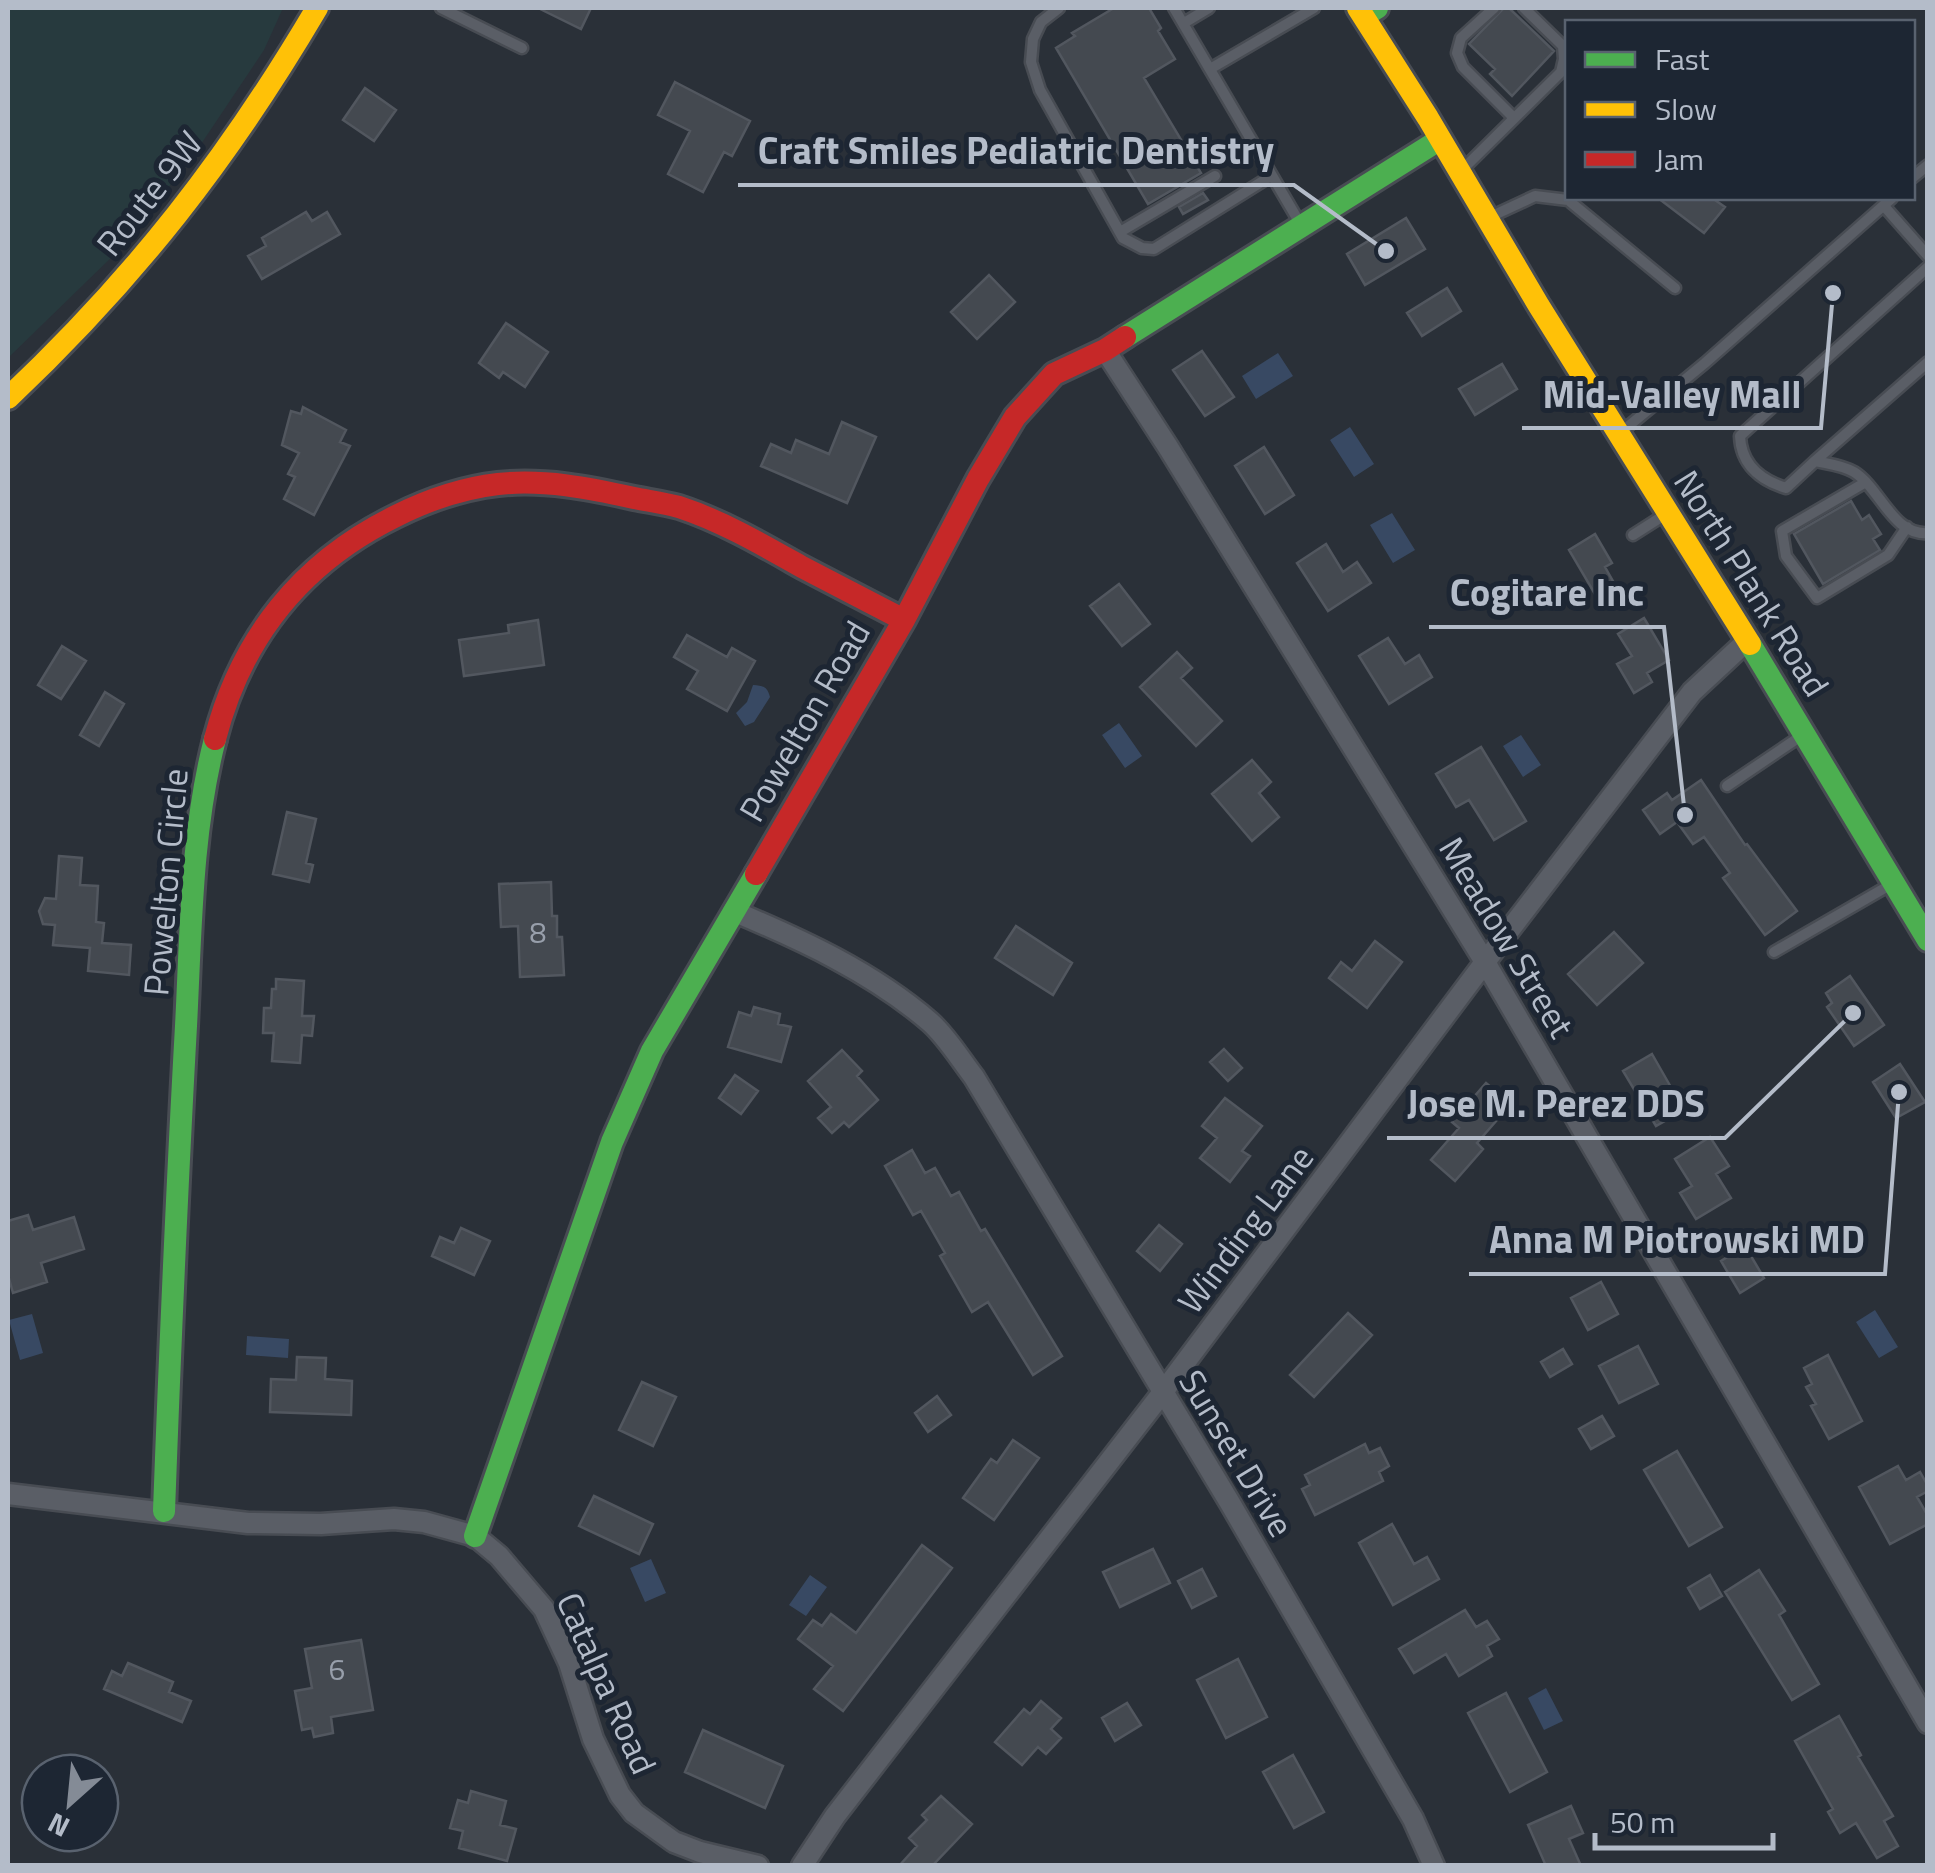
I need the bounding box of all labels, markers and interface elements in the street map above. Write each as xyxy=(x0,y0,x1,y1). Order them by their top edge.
legend xyxy=(1565,20,1915,200)
text: Fast xyxy=(1655,36,1710,82)
text: Slow xyxy=(1655,86,1717,132)
callout: Craft Smiles Pediatric Dentistry xyxy=(738,117,1294,185)
street label: Route 9W xyxy=(83,119,215,267)
text: Craft Smiles Pediatric Dentistry xyxy=(758,121,1274,179)
text: Jam xyxy=(1655,136,1704,182)
callout: Mid-Valley Mall xyxy=(1522,360,1821,428)
text: Mid-Valley Mall xyxy=(1543,365,1801,423)
street label: North Plank Road xyxy=(1661,459,1843,707)
callout: Cogitare Inc xyxy=(1429,559,1664,627)
text: Cogitare Inc xyxy=(1450,563,1644,621)
street label: Powelton Road xyxy=(725,610,883,832)
street label: Powelton Circle xyxy=(128,766,202,998)
street label: Meadow Street xyxy=(1426,826,1588,1048)
house number: 8 xyxy=(530,909,546,955)
callout: Jose M. Perez DDS xyxy=(1387,1070,1725,1138)
text: Jose M. Perez DDS xyxy=(1407,1074,1705,1132)
street label: Winding Lane xyxy=(1164,1133,1326,1325)
callout: Anna M Piotrowski MD xyxy=(1469,1206,1885,1274)
text: Anna M Piotrowski MD xyxy=(1489,1210,1865,1268)
street label: Sunset Drive xyxy=(1166,1359,1308,1547)
street label: Catalpa Road xyxy=(543,1583,671,1783)
house number: 6 xyxy=(329,1646,345,1692)
north arrow xyxy=(20,1753,120,1853)
scale bar xyxy=(1595,1788,1772,1850)
text: 50 m xyxy=(1610,1799,1675,1845)
text: N xyxy=(40,1802,77,1849)

